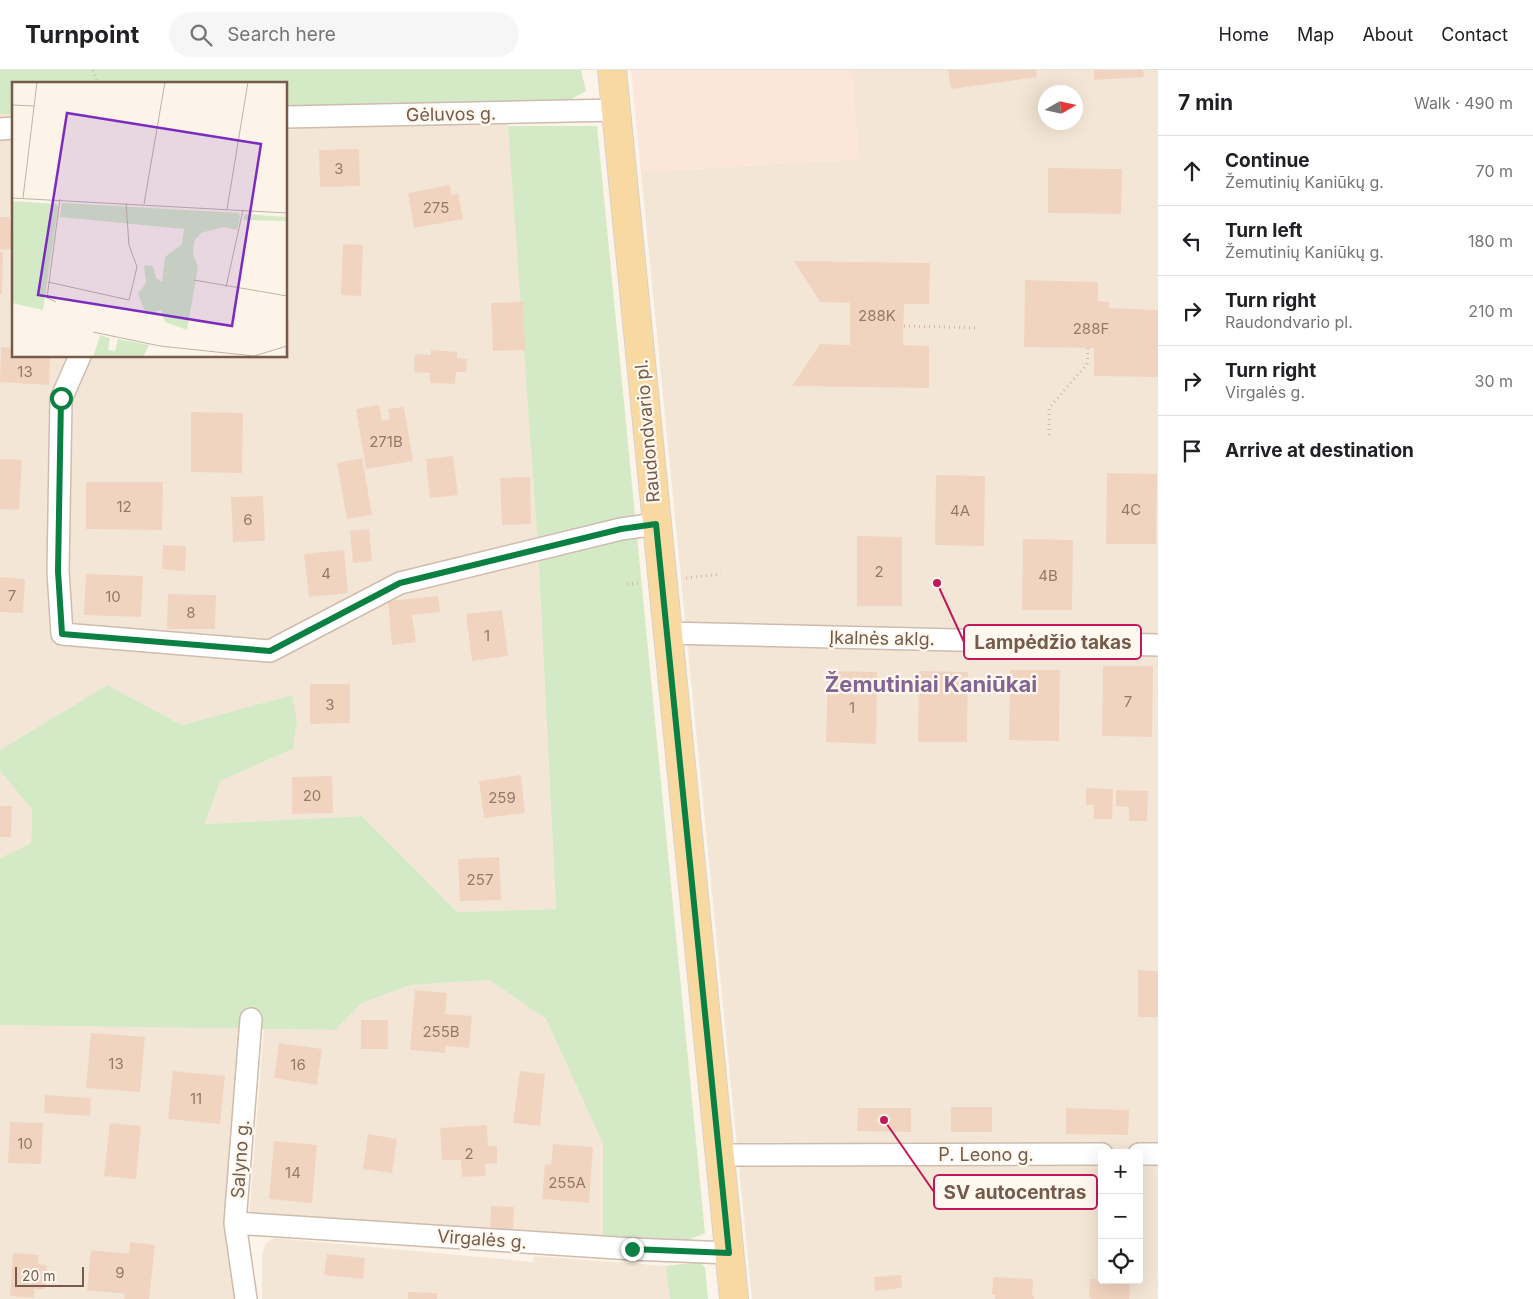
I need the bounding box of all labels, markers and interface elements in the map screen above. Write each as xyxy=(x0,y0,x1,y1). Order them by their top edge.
search box xyxy=(169,12,519,57)
text: Turnpoint xyxy=(25,20,139,49)
icon: search xyxy=(187,21,215,49)
text: Search here xyxy=(227,23,336,46)
text: Home xyxy=(1219,24,1269,45)
text: Map xyxy=(1297,24,1334,45)
text: About xyxy=(1362,24,1413,45)
text: Contact xyxy=(1441,24,1508,45)
inset map xyxy=(12,82,288,358)
north arrow xyxy=(1038,85,1083,130)
text: 7 min xyxy=(1178,90,1233,115)
text: Walk · 490 m xyxy=(1414,93,1513,113)
street label: Gėluvos g. xyxy=(406,103,496,125)
text: Continue xyxy=(1225,149,1310,172)
icon: ahead xyxy=(1178,157,1206,185)
house number: 3 xyxy=(334,159,344,178)
text: 70 m xyxy=(1476,161,1513,181)
text: Žemutinių Kaniūkų g. xyxy=(1225,172,1384,192)
house number: 275 xyxy=(423,198,449,217)
text: Turn left xyxy=(1225,219,1303,242)
icon: left xyxy=(1178,227,1206,255)
text: 180 m xyxy=(1468,231,1513,251)
text: Žemutinių Kaniūkų g. xyxy=(1225,242,1384,262)
text: Turn right xyxy=(1225,289,1316,312)
icon: right xyxy=(1178,297,1206,325)
text: 210 m xyxy=(1468,301,1513,321)
house number: 288K xyxy=(858,306,896,325)
text: Raudondvario pl. xyxy=(1225,312,1353,332)
house number: 288F xyxy=(1073,319,1109,338)
street label: Raudondvario pl. xyxy=(630,358,664,504)
text: Turn right xyxy=(1225,359,1316,382)
house number: 13 xyxy=(17,362,33,381)
icon: right xyxy=(1178,367,1206,395)
text: 30 m xyxy=(1475,371,1513,391)
text: Virgalės g. xyxy=(1225,382,1305,402)
route start xyxy=(50,387,73,410)
house number: 271B xyxy=(369,432,403,451)
icon: arrive xyxy=(1178,437,1206,465)
text: Arrive at destination xyxy=(1225,439,1414,462)
house number: 12 xyxy=(116,497,132,516)
house number: 4C xyxy=(1121,500,1141,519)
house number: 4A xyxy=(950,501,970,520)
house number: 6 xyxy=(243,510,253,529)
house number: 2 xyxy=(874,562,884,581)
house number: 4 xyxy=(321,564,331,583)
house number: 4B xyxy=(1038,566,1058,585)
house number: 7 xyxy=(8,586,16,605)
house number: 10 xyxy=(105,587,121,606)
house number: 8 xyxy=(186,603,196,622)
callout: Lampėdžio takas xyxy=(964,625,1141,659)
house number: 1 xyxy=(484,626,490,645)
street label: Įkalnės aklg. xyxy=(829,627,935,649)
text: Lampėdžio takas xyxy=(974,631,1132,654)
district label: Žemutiniai Kaniūkai xyxy=(825,671,1037,697)
house number: 7 xyxy=(1124,692,1132,711)
house number: 3 xyxy=(325,695,335,714)
house number: 1 xyxy=(849,698,855,717)
house number: 20 xyxy=(303,786,321,805)
house number: 259 xyxy=(488,788,516,807)
house number: 257 xyxy=(467,870,493,889)
house number: 255B xyxy=(422,1022,460,1041)
house number: 13 xyxy=(108,1054,124,1073)
house number: 16 xyxy=(290,1055,306,1074)
house number: 11 xyxy=(190,1089,202,1108)
street label: Salyno g. xyxy=(227,1119,253,1199)
house number: 10 xyxy=(17,1134,33,1153)
house number: 2 xyxy=(464,1144,474,1163)
street label: P. Leono g. xyxy=(938,1144,1034,1165)
map controls xyxy=(1098,1149,1143,1284)
button: + xyxy=(1098,1149,1143,1194)
house number: 14 xyxy=(285,1163,301,1182)
house number: 255A xyxy=(548,1173,586,1192)
callout: SV autocentras xyxy=(934,1175,1097,1209)
text: SV autocentras xyxy=(944,1181,1086,1204)
button: − xyxy=(1098,1194,1143,1239)
street label: Virgalės g. xyxy=(436,1225,528,1253)
route end xyxy=(621,1238,644,1261)
button: locate xyxy=(1098,1239,1143,1284)
house number: 9 xyxy=(115,1263,125,1282)
scale bar xyxy=(15,1264,84,1287)
text: 20 m xyxy=(22,1267,56,1284)

